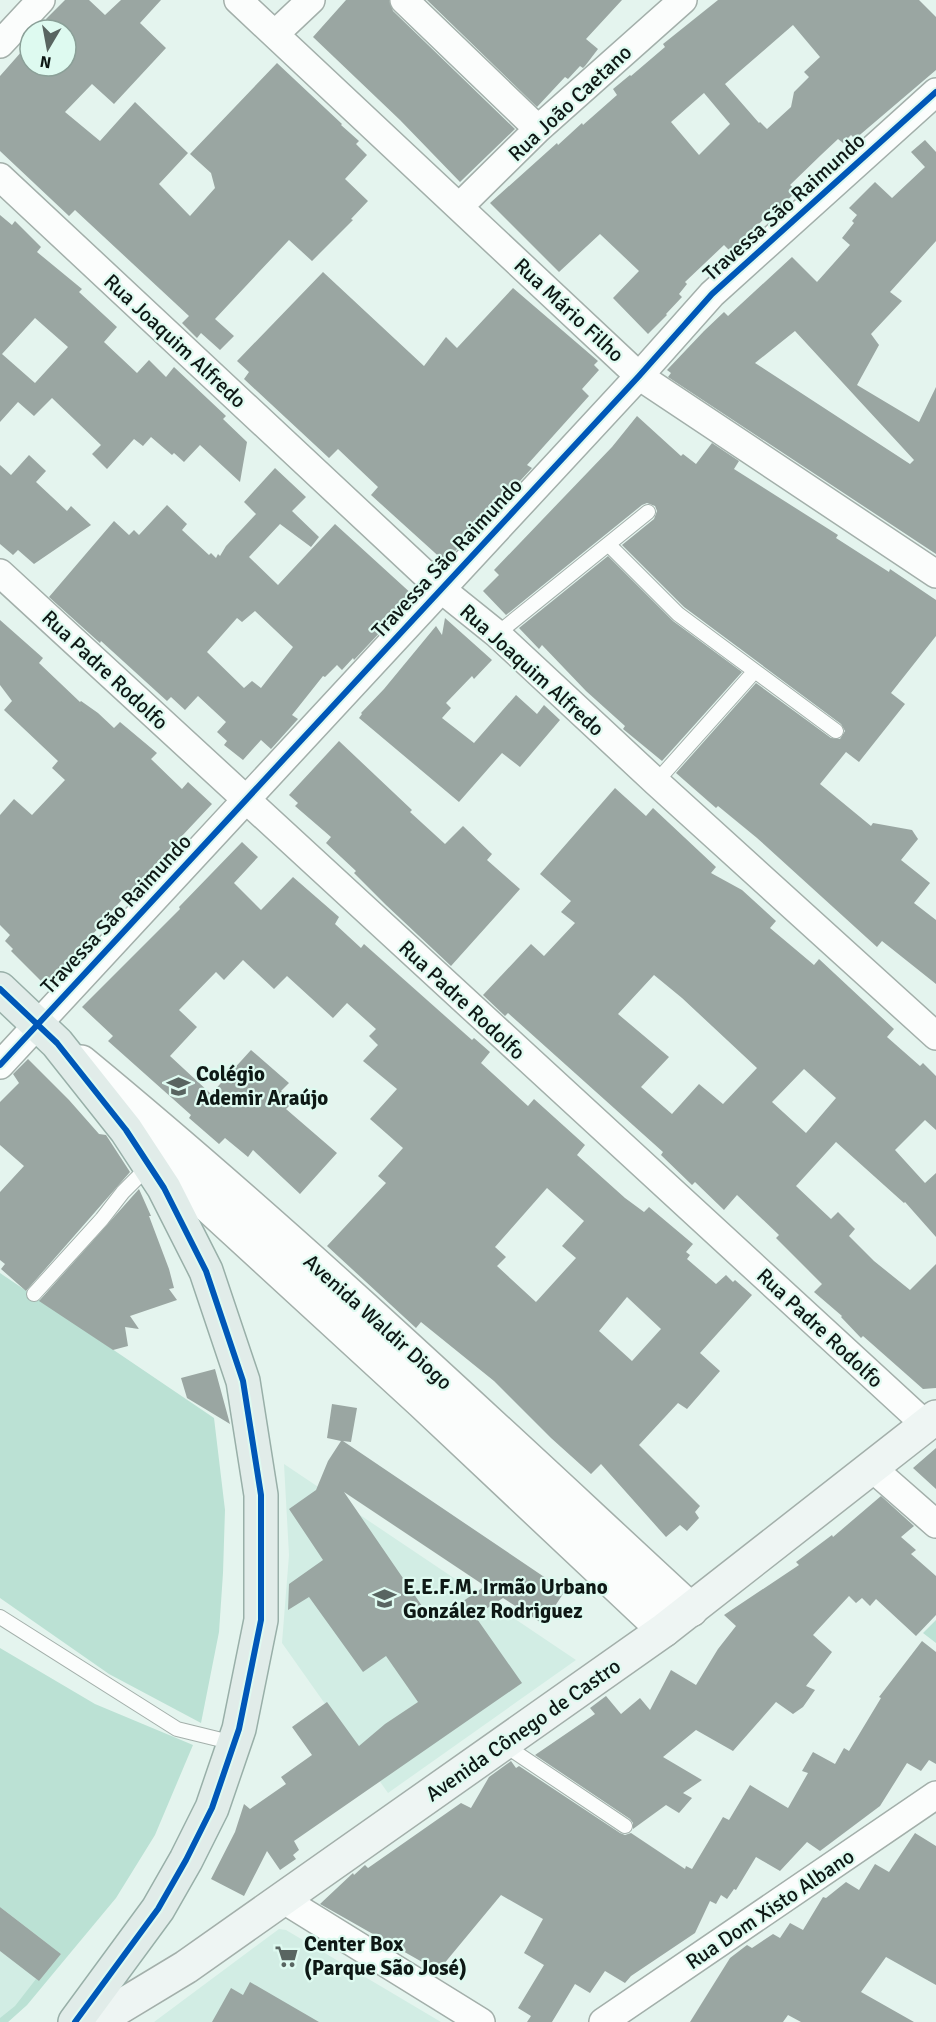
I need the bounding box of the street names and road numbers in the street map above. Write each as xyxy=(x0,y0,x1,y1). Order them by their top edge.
street label: Rua João Caetano xyxy=(503,39,637,167)
street label: Travessa São Raimundo xyxy=(698,127,870,287)
street label: Rua Mário Filho xyxy=(509,252,629,368)
street label: Rua Joaquim Alfredo xyxy=(98,268,252,414)
street label: Travessa São Raimundo xyxy=(366,473,528,643)
street label: Rua Joaquim Alfredo xyxy=(454,598,610,742)
street label: Rua Padre Rodolfo xyxy=(36,605,174,735)
street label: Travessa São Raimundo xyxy=(35,829,197,999)
street label: Rua Padre Rodolfo xyxy=(393,935,531,1065)
street label: Avenida Waldir Diogo xyxy=(298,1248,458,1396)
street label: Rua Padre Rodolfo xyxy=(751,1263,889,1393)
street label: Avenida Cônego de Castro xyxy=(420,1653,626,1807)
street label: Rua Dom Xisto Albano xyxy=(681,1843,859,1975)

